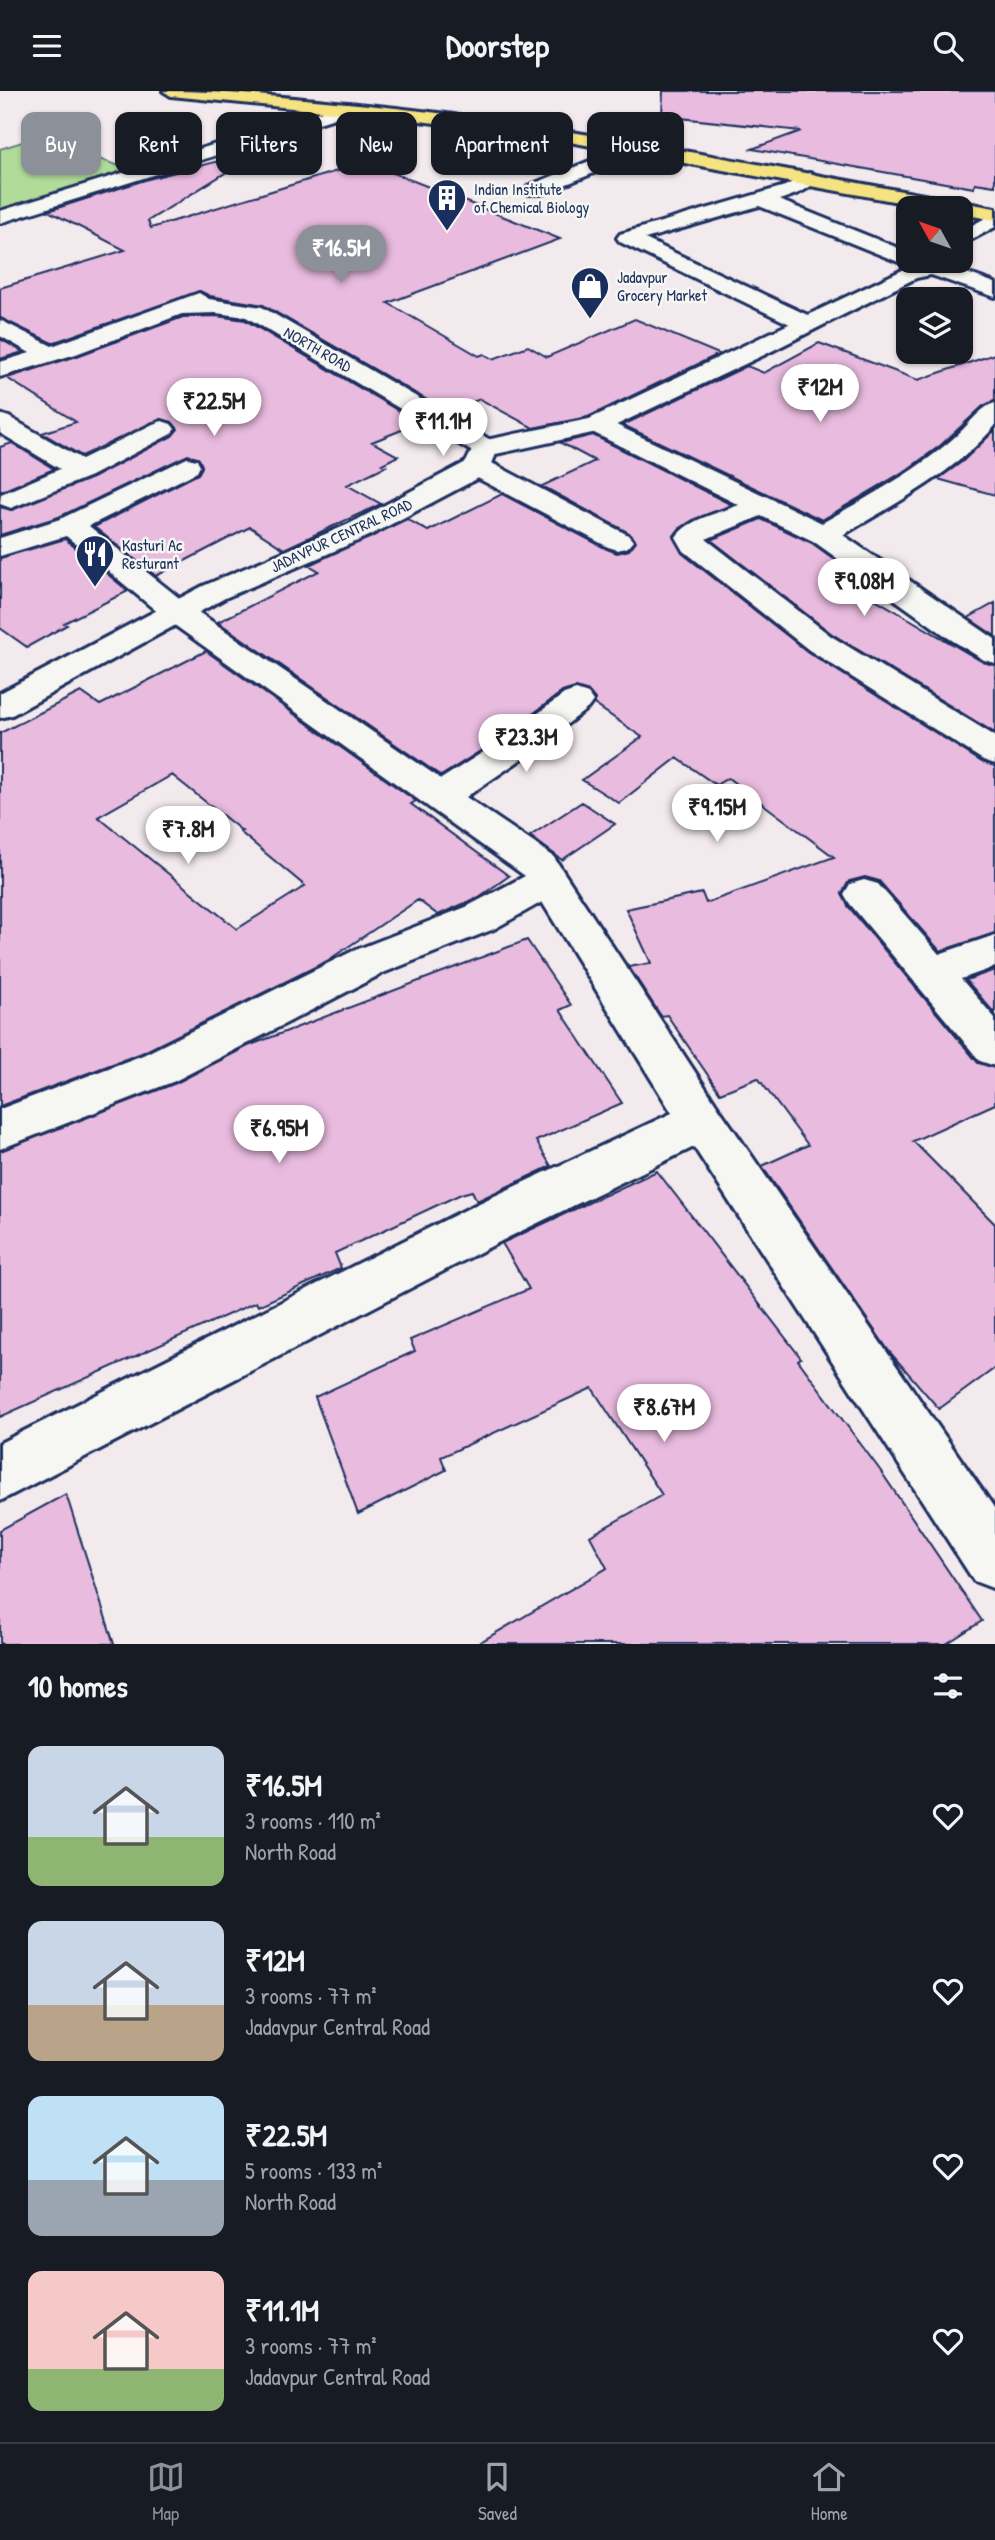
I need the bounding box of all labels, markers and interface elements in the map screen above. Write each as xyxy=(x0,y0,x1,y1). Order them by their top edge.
text: Doorstep xyxy=(446,24,549,67)
icon: menu xyxy=(28,27,66,65)
icon: search xyxy=(929,27,967,65)
chip: Buy xyxy=(21,112,101,175)
chip: Rent xyxy=(115,112,202,175)
chip: Filters xyxy=(216,112,322,175)
chip: New xyxy=(336,112,417,175)
chip: Apartment xyxy=(431,112,573,175)
chip: House xyxy=(587,112,684,175)
building icon: Indian Institute of Chemical Biology xyxy=(426,177,468,232)
place label: Indian Institute of Chemical Biology xyxy=(474,178,590,218)
north arrow xyxy=(896,196,973,273)
map controls xyxy=(896,196,973,364)
pin: ₹16.5M xyxy=(284,225,398,285)
text: ₹16.5M xyxy=(311,232,371,263)
shop icon: Jadavpur Grocery Market xyxy=(569,265,611,320)
place label: Jadavpur Grocery Market xyxy=(617,266,707,306)
button: layers xyxy=(896,287,973,364)
street label: NORTH ROAD xyxy=(280,321,356,377)
pin: ₹12M xyxy=(779,365,861,424)
text: ₹12M xyxy=(797,371,843,402)
pin: ₹22.5M xyxy=(157,379,271,438)
text: ₹22.5M xyxy=(182,385,246,416)
pin: ₹11.1M xyxy=(386,399,500,458)
text: ₹11.1M xyxy=(415,405,471,436)
street label: JADAVPUR CENTRAL ROAD xyxy=(267,492,416,577)
restaurant icon: Kasturi Ac Resturant xyxy=(74,533,116,588)
place label: Kasturi Ac Resturant xyxy=(122,534,183,574)
pin: ₹9.08M xyxy=(807,559,921,618)
text: ₹9.08M xyxy=(834,565,894,596)
pin: ₹23.3M xyxy=(469,715,583,774)
text: ₹23.3M xyxy=(494,721,558,752)
pin: ₹9.15M xyxy=(660,785,774,844)
text: ₹9.15M xyxy=(688,791,746,822)
pin: ₹7.8M xyxy=(139,807,237,866)
text: ₹7.8M xyxy=(161,813,215,844)
pin: ₹6.95M xyxy=(222,1105,336,1165)
text: ₹6.95M xyxy=(249,1112,309,1143)
pin: ₹8.67M xyxy=(607,1385,721,1444)
text: ₹8.67M xyxy=(633,1391,695,1422)
text: 10 homes xyxy=(28,1666,128,1706)
icon: filters xyxy=(929,1667,967,1705)
text: ₹16.5M xyxy=(245,1765,322,1805)
icon: home xyxy=(84,1774,168,1858)
icon: heart xyxy=(929,1797,967,1835)
text: 3 rooms · 110 m² xyxy=(245,1805,381,1836)
text: North Road xyxy=(245,1836,336,1867)
text: ₹12M xyxy=(245,1940,305,1980)
icon: home xyxy=(84,1949,168,2033)
icon: heart xyxy=(929,1972,967,2010)
text: 3 rooms · 77 m² xyxy=(245,1980,377,2011)
text: Jadavpur Central Road xyxy=(245,2011,430,2042)
text: ₹22.5M xyxy=(245,2115,327,2155)
icon: home xyxy=(84,2124,168,2208)
icon: heart xyxy=(929,2147,967,2185)
text: 5 rooms · 133 m² xyxy=(245,2155,382,2186)
text: North Road xyxy=(245,2186,336,2217)
text: ₹11.1M xyxy=(245,2290,319,2330)
icon: home xyxy=(84,2299,168,2383)
icon: heart xyxy=(929,2322,967,2360)
text: 3 rooms · 77 m² xyxy=(245,2330,377,2361)
text: Jadavpur Central Road xyxy=(245,2361,430,2392)
tab: Map xyxy=(147,2458,185,2526)
tab: Saved xyxy=(478,2458,517,2526)
tab: Home xyxy=(810,2458,848,2526)

